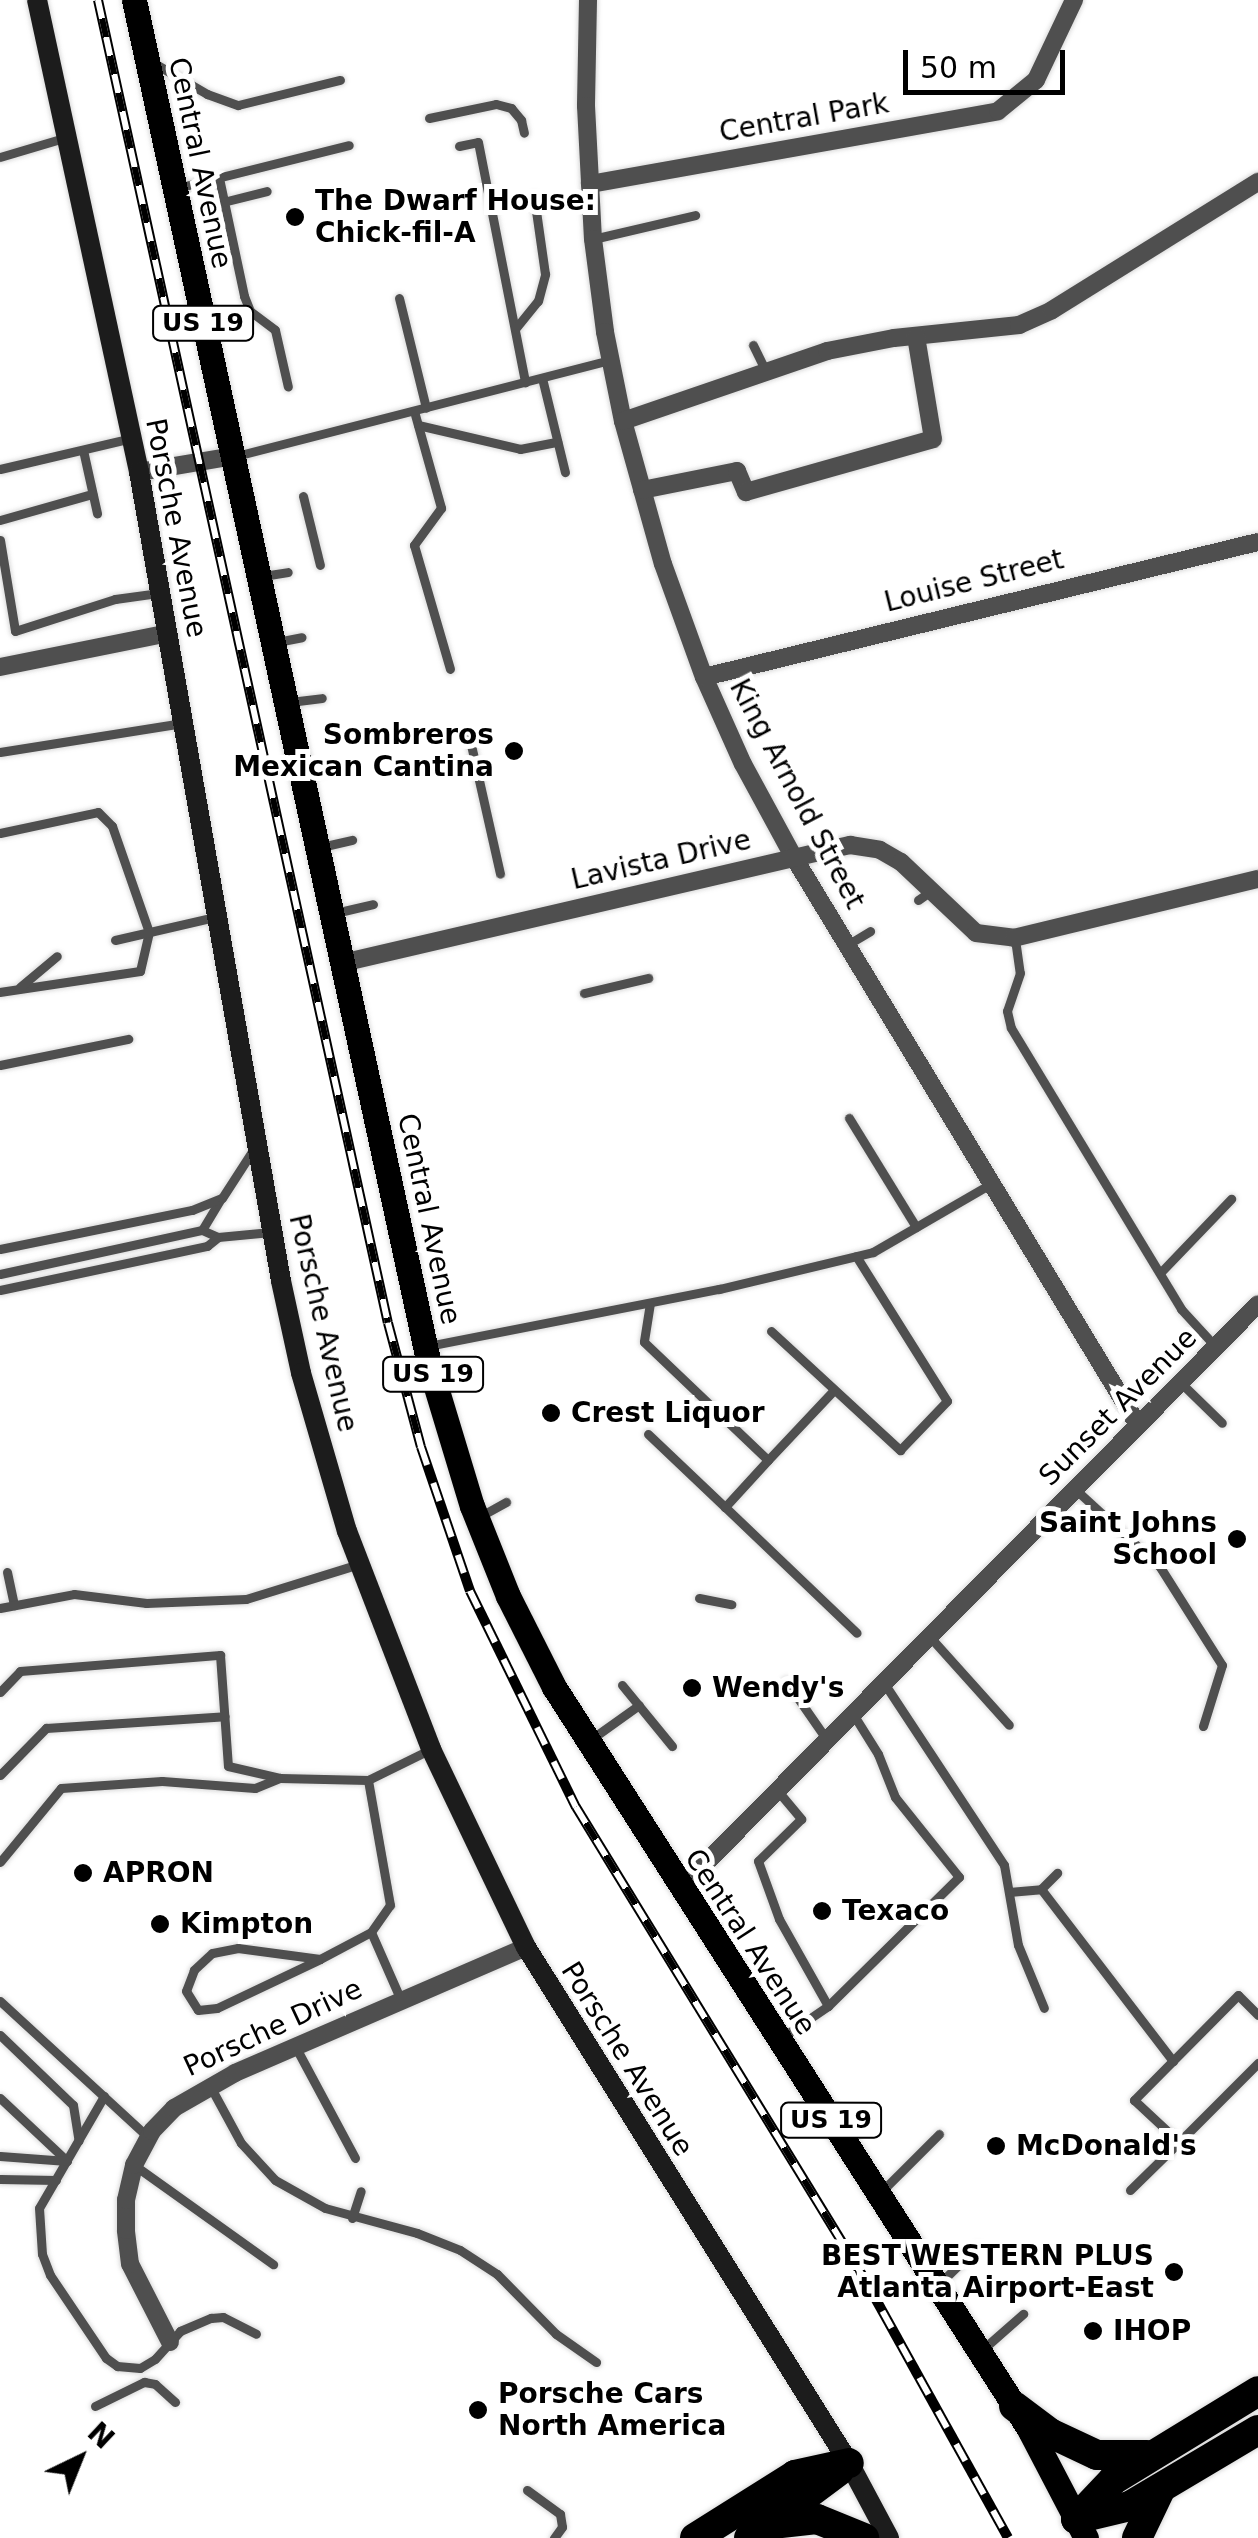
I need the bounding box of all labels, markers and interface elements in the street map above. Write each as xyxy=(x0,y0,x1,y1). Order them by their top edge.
scale bar xyxy=(908,30,1070,92)
text: 50 m xyxy=(920,50,997,85)
street label: Central Avenue xyxy=(161,54,239,272)
street label: Central Park xyxy=(717,87,891,149)
place label: The Dwarf House: Chick-fil-A xyxy=(315,184,596,250)
marker: The Dwarf House: Chick-fil-A xyxy=(284,206,306,228)
road number: US 19 xyxy=(150,303,256,343)
street label: Porsche Avenue xyxy=(138,416,214,640)
street label: Louise Street xyxy=(881,542,1067,620)
street label: King Arnold Street xyxy=(722,673,872,915)
place label: Sombreros Mexican Cantina xyxy=(233,718,494,784)
marker: Sombreros Mexican Cantina xyxy=(503,740,525,762)
street label: Lavista Drive xyxy=(568,823,754,897)
street label: Central Avenue xyxy=(390,1110,468,1328)
street label: Porsche Avenue xyxy=(282,1211,364,1435)
street label: Sunset Avenue xyxy=(1032,1321,1204,1493)
road number: US 19 xyxy=(380,1354,486,1394)
place label: Crest Liquor xyxy=(571,1396,765,1430)
marker: Crest Liquor xyxy=(540,1402,562,1424)
place label: Saint Johns School xyxy=(1039,1506,1217,1572)
marker: Saint Johns School xyxy=(1226,1528,1248,1550)
place label: Wendy's xyxy=(712,1671,844,1705)
marker: Wendy's xyxy=(681,1677,703,1699)
street label: Central Avenue xyxy=(677,1843,823,2041)
place label: APRON xyxy=(103,1856,214,1890)
marker: APRON xyxy=(72,1862,94,1884)
place label: Texaco xyxy=(842,1894,949,1928)
marker: Texaco xyxy=(811,1900,833,1922)
place label: Kimpton xyxy=(180,1907,313,1941)
marker: Kimpton xyxy=(149,1913,171,1935)
street label: Porsche Avenue xyxy=(554,1956,700,2162)
street label: Porsche Drive xyxy=(178,1972,368,2084)
road number: US 19 xyxy=(778,2100,884,2140)
place label: McDonald's xyxy=(1016,2129,1197,2163)
marker: McDonald's xyxy=(985,2135,1007,2157)
place label: BEST WESTERN PLUS Atlanta Airport-East xyxy=(821,2239,1154,2305)
marker: BEST WESTERN PLUS Atlanta Airport-East xyxy=(1163,2261,1185,2283)
place label: IHOP xyxy=(1113,2314,1191,2348)
marker: IHOP xyxy=(1082,2320,1104,2342)
place label: Porsche Cars North America xyxy=(498,2377,726,2443)
marker: Porsche Cars North America xyxy=(467,2399,489,2421)
north arrow xyxy=(30,2408,130,2508)
text: N xyxy=(81,2416,121,2456)

